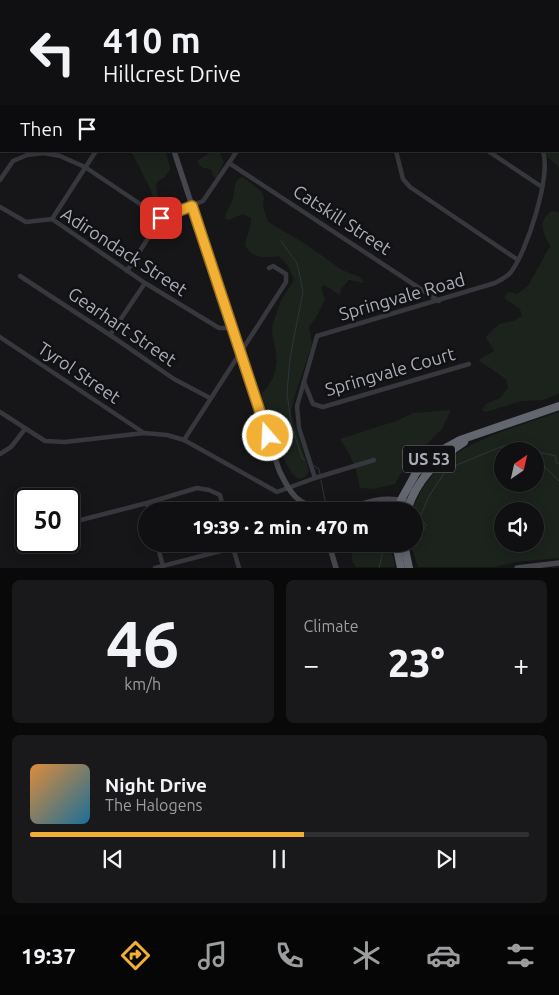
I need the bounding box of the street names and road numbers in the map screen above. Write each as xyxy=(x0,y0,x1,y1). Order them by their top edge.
street label: Catskill Street xyxy=(290,180,395,258)
street label: Adirondack Street xyxy=(58,203,191,299)
street label: Springvale Road xyxy=(336,269,467,324)
street label: Gearhart Street xyxy=(65,283,180,370)
street label: Tyrol Street xyxy=(35,337,124,407)
street label: Springvale Court xyxy=(322,343,457,399)
road number: US 53 xyxy=(403,446,455,472)

